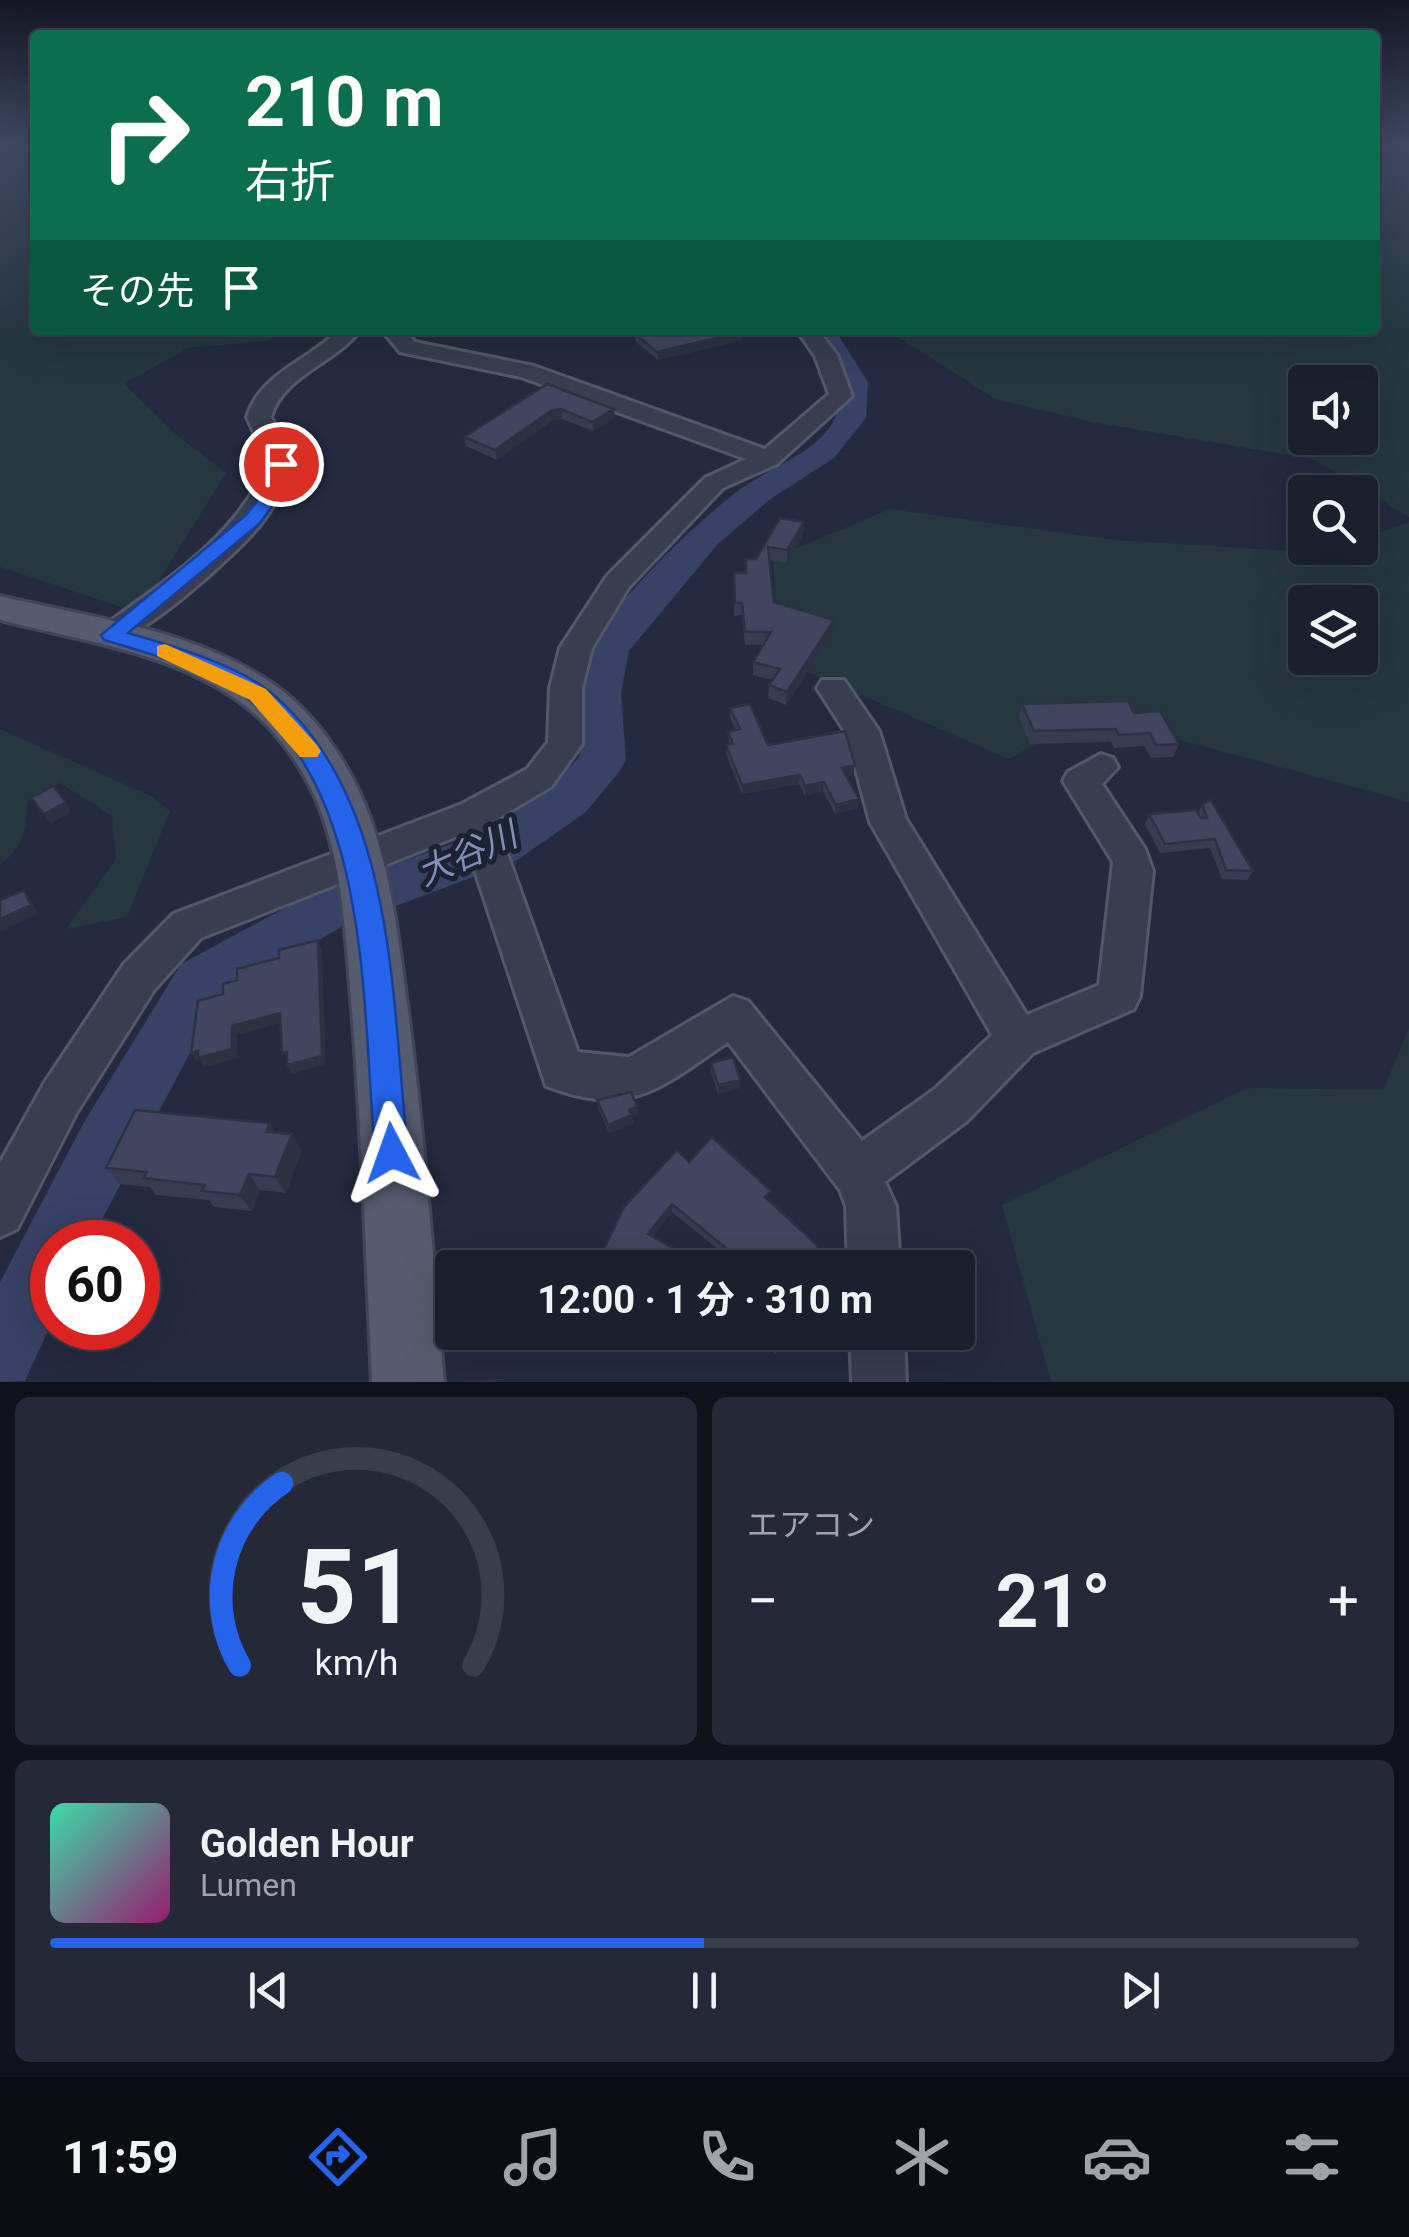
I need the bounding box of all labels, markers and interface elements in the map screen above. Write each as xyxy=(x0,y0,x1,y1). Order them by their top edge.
text: 210 m xyxy=(245,61,444,143)
icon: right xyxy=(80,70,210,200)
text: 右折 xyxy=(245,155,335,208)
icon: arrive xyxy=(214,260,269,315)
text: その先 xyxy=(80,269,194,313)
map controls xyxy=(1288,365,1378,675)
button: sound xyxy=(1288,365,1378,455)
pin xyxy=(239,422,324,507)
icon: arrive xyxy=(254,437,309,492)
button: search xyxy=(1288,475,1378,565)
button: layers xyxy=(1288,585,1378,675)
water label: 大谷川 xyxy=(411,813,527,895)
position arrow xyxy=(340,1101,444,1205)
speed limit sign: 60 xyxy=(30,1220,160,1350)
text: 12:00 · 1 分 · 310 m xyxy=(537,1278,873,1322)
text: エアコン xyxy=(747,1506,875,1544)
text: 51 xyxy=(296,1527,416,1648)
text: 21° xyxy=(995,1557,1111,1645)
text: − xyxy=(747,1569,778,1633)
text: + xyxy=(1328,1569,1359,1633)
text: km/h xyxy=(314,1642,398,1684)
text: Golden Hour xyxy=(200,1822,414,1866)
text: Lumen xyxy=(200,1866,297,1904)
icon: previous xyxy=(241,1963,296,2018)
icon: pause xyxy=(677,1963,732,2018)
icon: next xyxy=(1113,1963,1168,2018)
icon: directions xyxy=(303,2122,373,2192)
icon: music xyxy=(498,2122,568,2192)
icon: phone xyxy=(692,2122,762,2192)
icon: climate xyxy=(887,2122,957,2192)
icon: car xyxy=(1082,2122,1152,2192)
icon: filters xyxy=(1277,2122,1347,2192)
text: 11:59 xyxy=(62,2131,178,2184)

